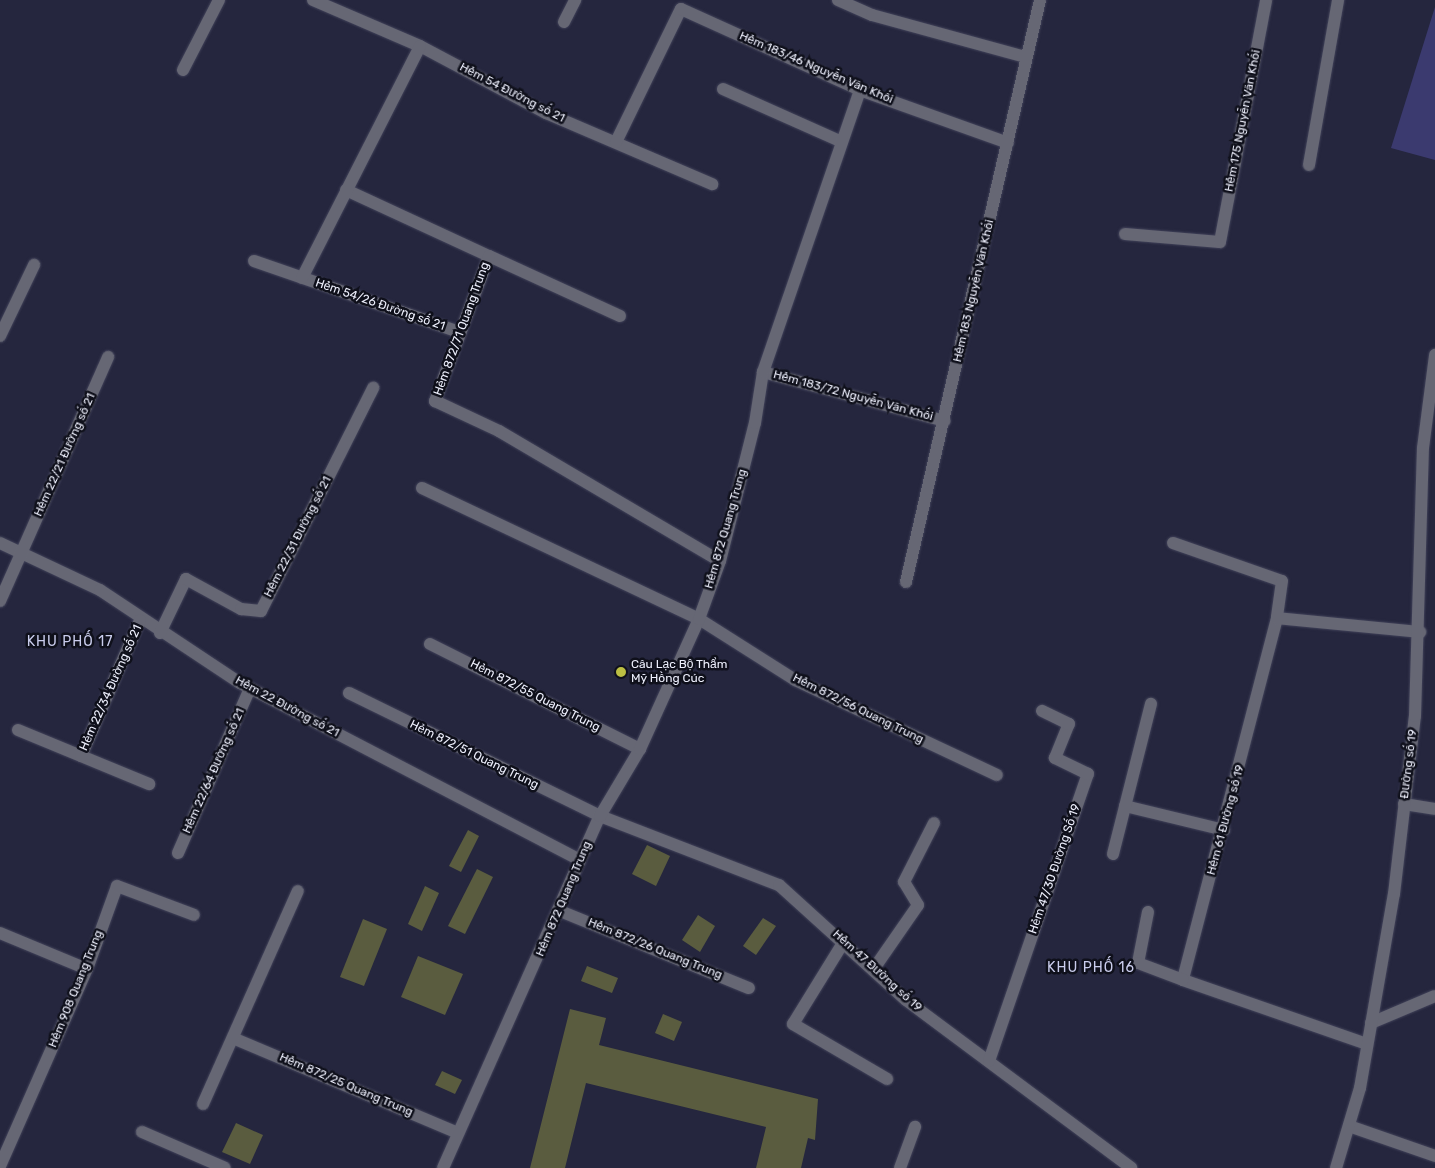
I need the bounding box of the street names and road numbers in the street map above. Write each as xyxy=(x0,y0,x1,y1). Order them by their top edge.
street label: Hẻm 183/46 Nguyễn Văn Khối xyxy=(737,29,895,107)
street label: Hẻm 175 Nguyễn Văn Khối xyxy=(1222,49,1264,193)
street label: Hẻm 54 Đường số 21 xyxy=(457,60,567,126)
street label: Hẻm 183 Nguyễn Văn Khối xyxy=(951,218,997,364)
street label: Hẻm 872/71 Quang Trung xyxy=(431,260,493,398)
street label: Hẻm 54/26 Đường số 21 xyxy=(313,276,447,334)
street label: Hẻm 183/72 Nguyễn Văn Khối xyxy=(771,368,935,424)
street label: Hẻm 22/21 Đường số 21 xyxy=(31,391,99,519)
street label: Hẻm 872 Quang Trung xyxy=(702,467,750,591)
street label: Hẻm 22/31 Đường số 21 xyxy=(261,474,335,600)
street label: Hẻm 22/34 Đường số 21 xyxy=(77,623,145,753)
street label: Hẻm 872/55 Quang Trung xyxy=(468,657,602,735)
street label: Hẻm 872/56 Quang Trung xyxy=(790,671,926,747)
street label: Hẻm 22 Đường số 21 xyxy=(233,673,341,741)
street label: Hẻm 22/64 Đường số 21 xyxy=(180,706,248,836)
street label: Hẻm 872/51 Quang Trung xyxy=(407,717,541,793)
street label: Đường số 19 xyxy=(1398,728,1420,800)
street label: Hẻm 61 Đường số 19 xyxy=(1204,763,1248,877)
street label: Hẻm 47/30 Đường Số 19 xyxy=(1026,802,1084,936)
street label: Hẻm 872 Quang Trung xyxy=(533,839,595,959)
street label: Hẻm 872/26 Quang Trung xyxy=(586,915,724,983)
street label: Hẻm 47 Đường số 19 xyxy=(829,927,925,1015)
street label: Hẻm 908 Quang Trung xyxy=(46,928,106,1050)
street label: Hẻm 872/25 Quang Trung xyxy=(277,1050,415,1120)

